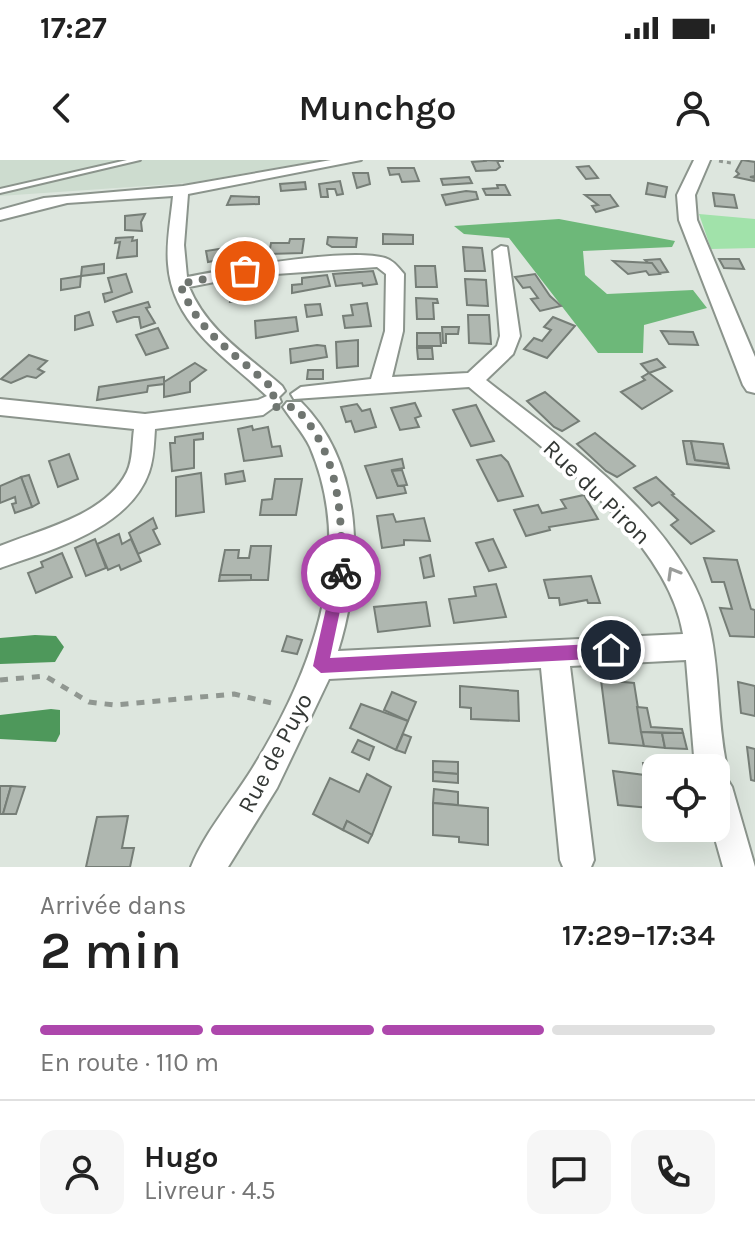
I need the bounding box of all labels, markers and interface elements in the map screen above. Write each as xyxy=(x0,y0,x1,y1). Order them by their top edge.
text: 17:27 xyxy=(40,10,107,46)
icon: back xyxy=(40,86,84,130)
icon: person xyxy=(671,86,715,130)
text: Munchgo xyxy=(299,87,456,129)
pin xyxy=(211,237,279,305)
icon: bag xyxy=(223,249,267,293)
street label: Rue du Piron xyxy=(537,434,657,550)
courier xyxy=(301,533,381,613)
icon: bike xyxy=(319,551,363,595)
one-way arrow xyxy=(667,567,683,582)
pin xyxy=(577,616,645,684)
icon: home xyxy=(589,628,633,672)
street label: Rue de Puyo xyxy=(232,688,318,818)
map controls xyxy=(642,754,730,842)
button: locate xyxy=(642,754,730,842)
text: Arrivée dans xyxy=(40,890,187,921)
text: 17:29–17:34 xyxy=(562,917,715,953)
text: 2 min xyxy=(40,920,182,981)
text: En route · 110 m xyxy=(40,1047,219,1078)
button: person xyxy=(40,1130,124,1214)
button: chat xyxy=(527,1130,611,1214)
button: phone xyxy=(631,1130,715,1214)
text: Hugo xyxy=(144,1139,218,1175)
text: Livreur · 4.5 xyxy=(144,1175,276,1206)

